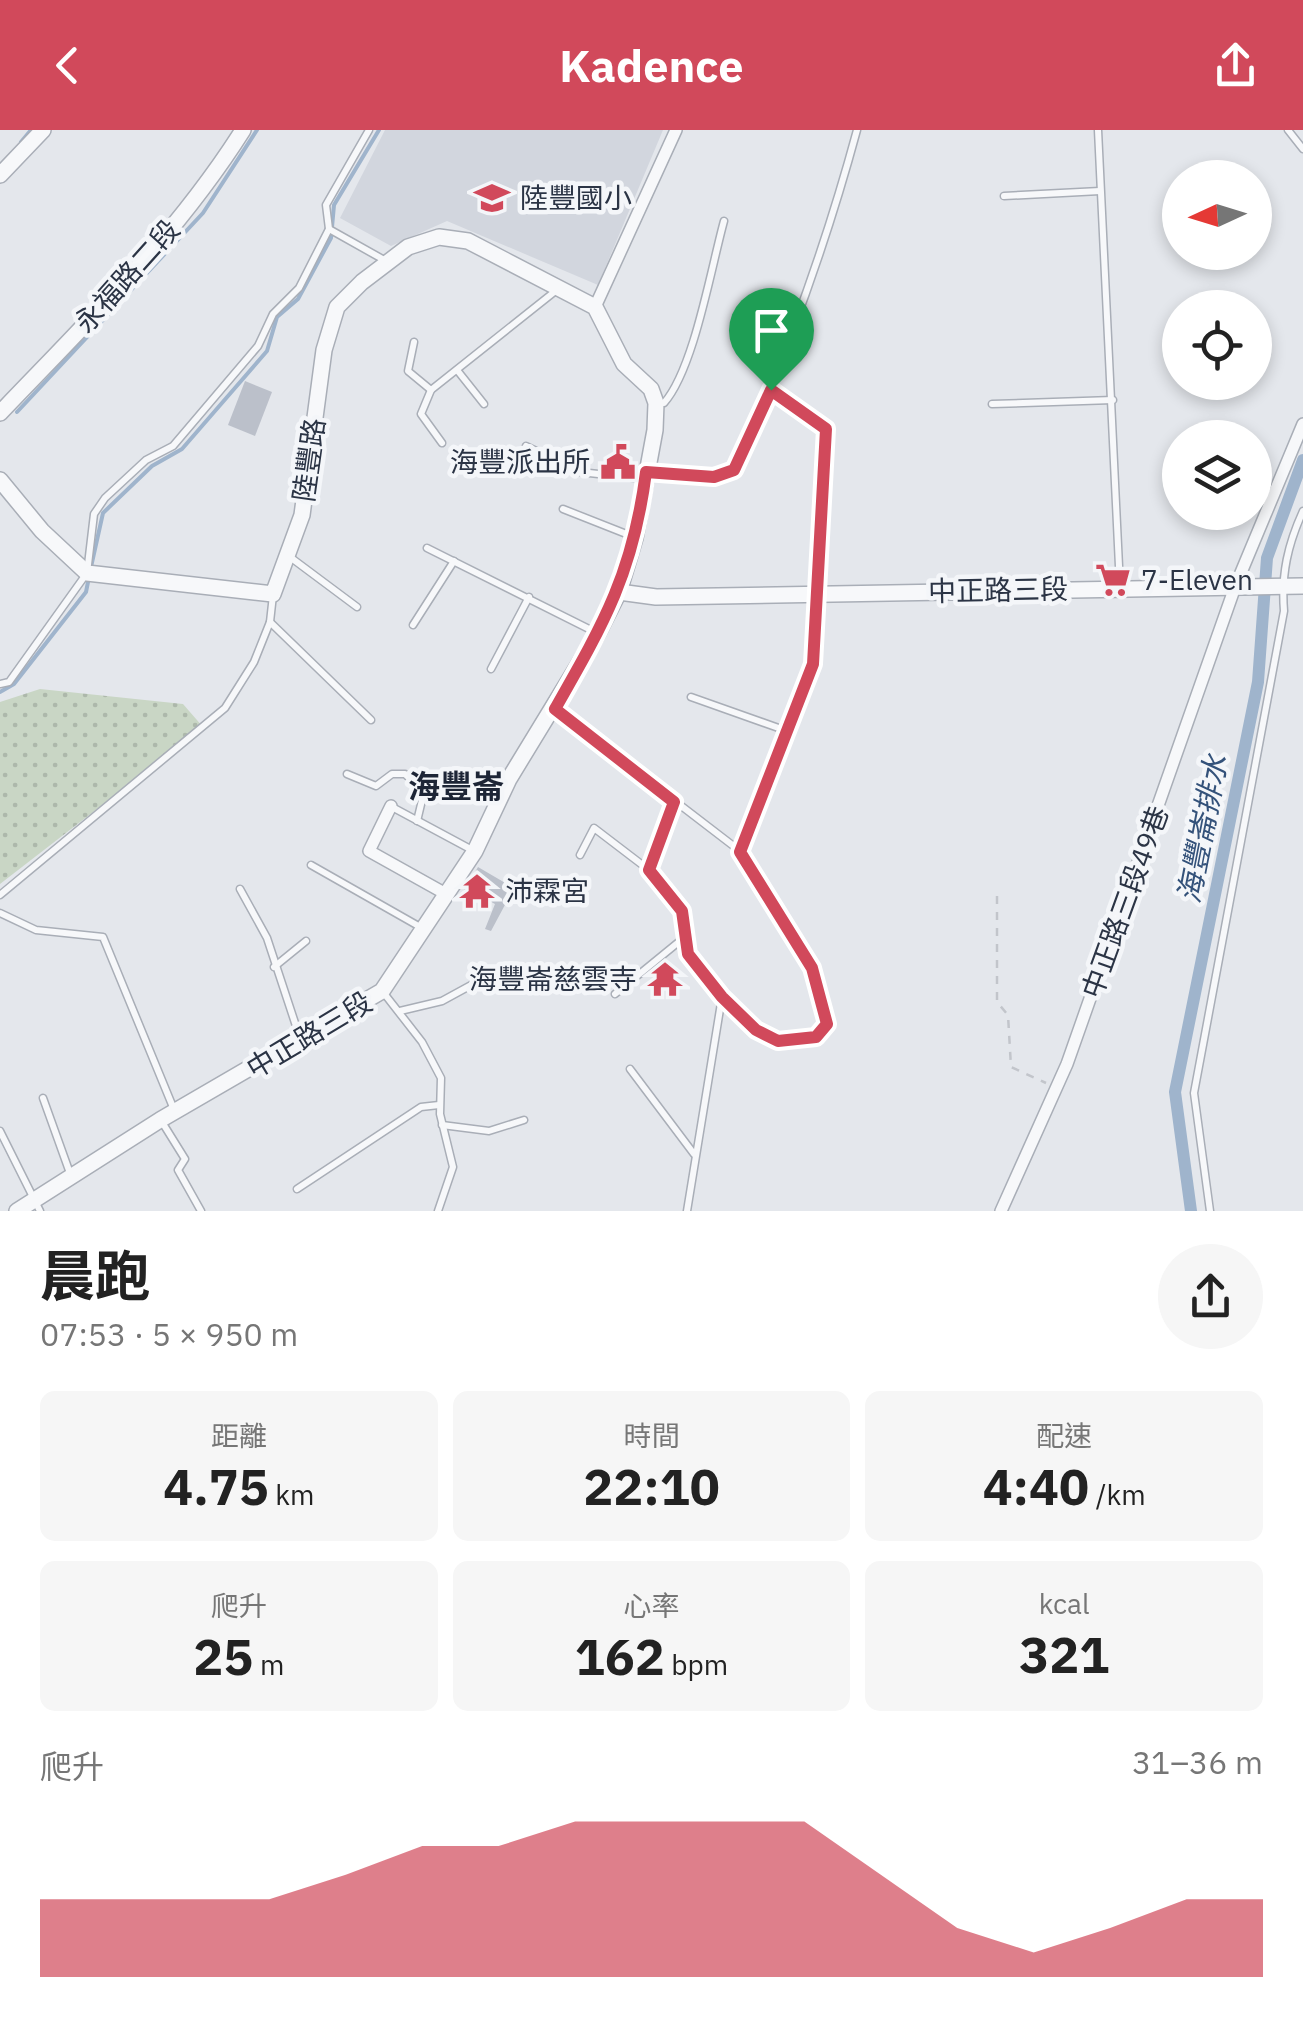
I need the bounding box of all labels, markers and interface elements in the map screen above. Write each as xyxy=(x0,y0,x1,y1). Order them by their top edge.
text: Kadence xyxy=(559,36,744,94)
icon: back xyxy=(40,38,95,93)
icon: share xyxy=(1208,38,1263,93)
north arrow xyxy=(1162,160,1272,270)
map controls xyxy=(1162,160,1272,530)
school or university icon: 陸豐國小 xyxy=(473,179,511,217)
place label: 陸豐國小 xyxy=(520,179,632,216)
street label: 永福路二段 xyxy=(66,211,187,340)
pin xyxy=(729,288,814,391)
button: locate xyxy=(1162,290,1272,400)
icon: arrive xyxy=(744,303,799,358)
street label: 陸豐路 xyxy=(284,416,333,504)
button: layers xyxy=(1162,420,1272,530)
place label: 海豐派出所 xyxy=(450,443,590,480)
public building icon: 海豐派出所 xyxy=(599,443,637,481)
supermarket icon: 7-Eleven xyxy=(1094,561,1132,599)
place label: 7-Eleven xyxy=(1141,561,1253,598)
street label: 中正路三段 xyxy=(928,570,1068,609)
water label: 海豐崙排水 xyxy=(1168,749,1235,906)
district label: 海豐崙 xyxy=(408,765,504,807)
street label: 中正路三段49巷 xyxy=(1073,801,1176,1003)
temple icon: 沛霖宮 xyxy=(458,872,496,910)
place label: 沛霖宮 xyxy=(505,872,589,909)
place label: 海豐崙慈雲寺 xyxy=(469,960,637,997)
temple icon: 海豐崙慈雲寺 xyxy=(646,960,684,998)
street label: 中正路三段 xyxy=(239,983,378,1086)
text: 晨跑 xyxy=(40,1240,150,1311)
button: share xyxy=(1158,1244,1263,1349)
text: 07:53 · 5 × 950 m xyxy=(40,1313,298,1355)
text: 距離 xyxy=(211,1417,267,1454)
text: 時間 xyxy=(623,1417,680,1454)
text: 配速 xyxy=(1036,1417,1092,1454)
text: 4.75 xyxy=(163,1454,269,1519)
text: 22:10 xyxy=(583,1454,720,1519)
text: 4:40 xyxy=(983,1454,1089,1519)
text: km xyxy=(269,1476,314,1513)
text: /km xyxy=(1089,1476,1146,1513)
text: kcal xyxy=(1039,1585,1090,1622)
text: 爬升 xyxy=(211,1587,267,1624)
text: 心率 xyxy=(623,1587,680,1624)
text: 321 xyxy=(1019,1622,1109,1687)
text: 25 xyxy=(193,1624,253,1689)
text: 162 xyxy=(575,1624,665,1689)
text: m xyxy=(253,1646,284,1683)
text: bpm xyxy=(665,1646,728,1683)
text: 31–36 m xyxy=(1132,1741,1263,1783)
text: 爬升 xyxy=(40,1745,104,1787)

